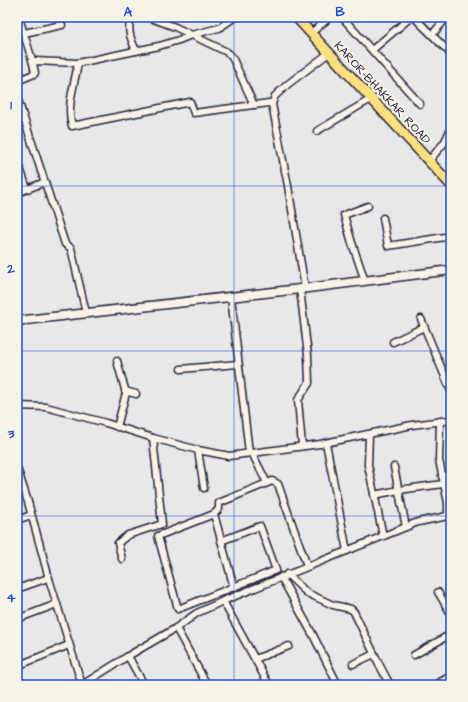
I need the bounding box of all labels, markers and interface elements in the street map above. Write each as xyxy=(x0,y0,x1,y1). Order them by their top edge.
text: A xyxy=(124,3,133,21)
text: B xyxy=(335,3,345,21)
street label: KAROR-BHAKKAR ROAD xyxy=(330,38,434,148)
text: 1 xyxy=(10,96,12,114)
text: 2 xyxy=(6,260,15,278)
text: 3 xyxy=(7,425,15,443)
text: 4 xyxy=(7,589,16,607)

